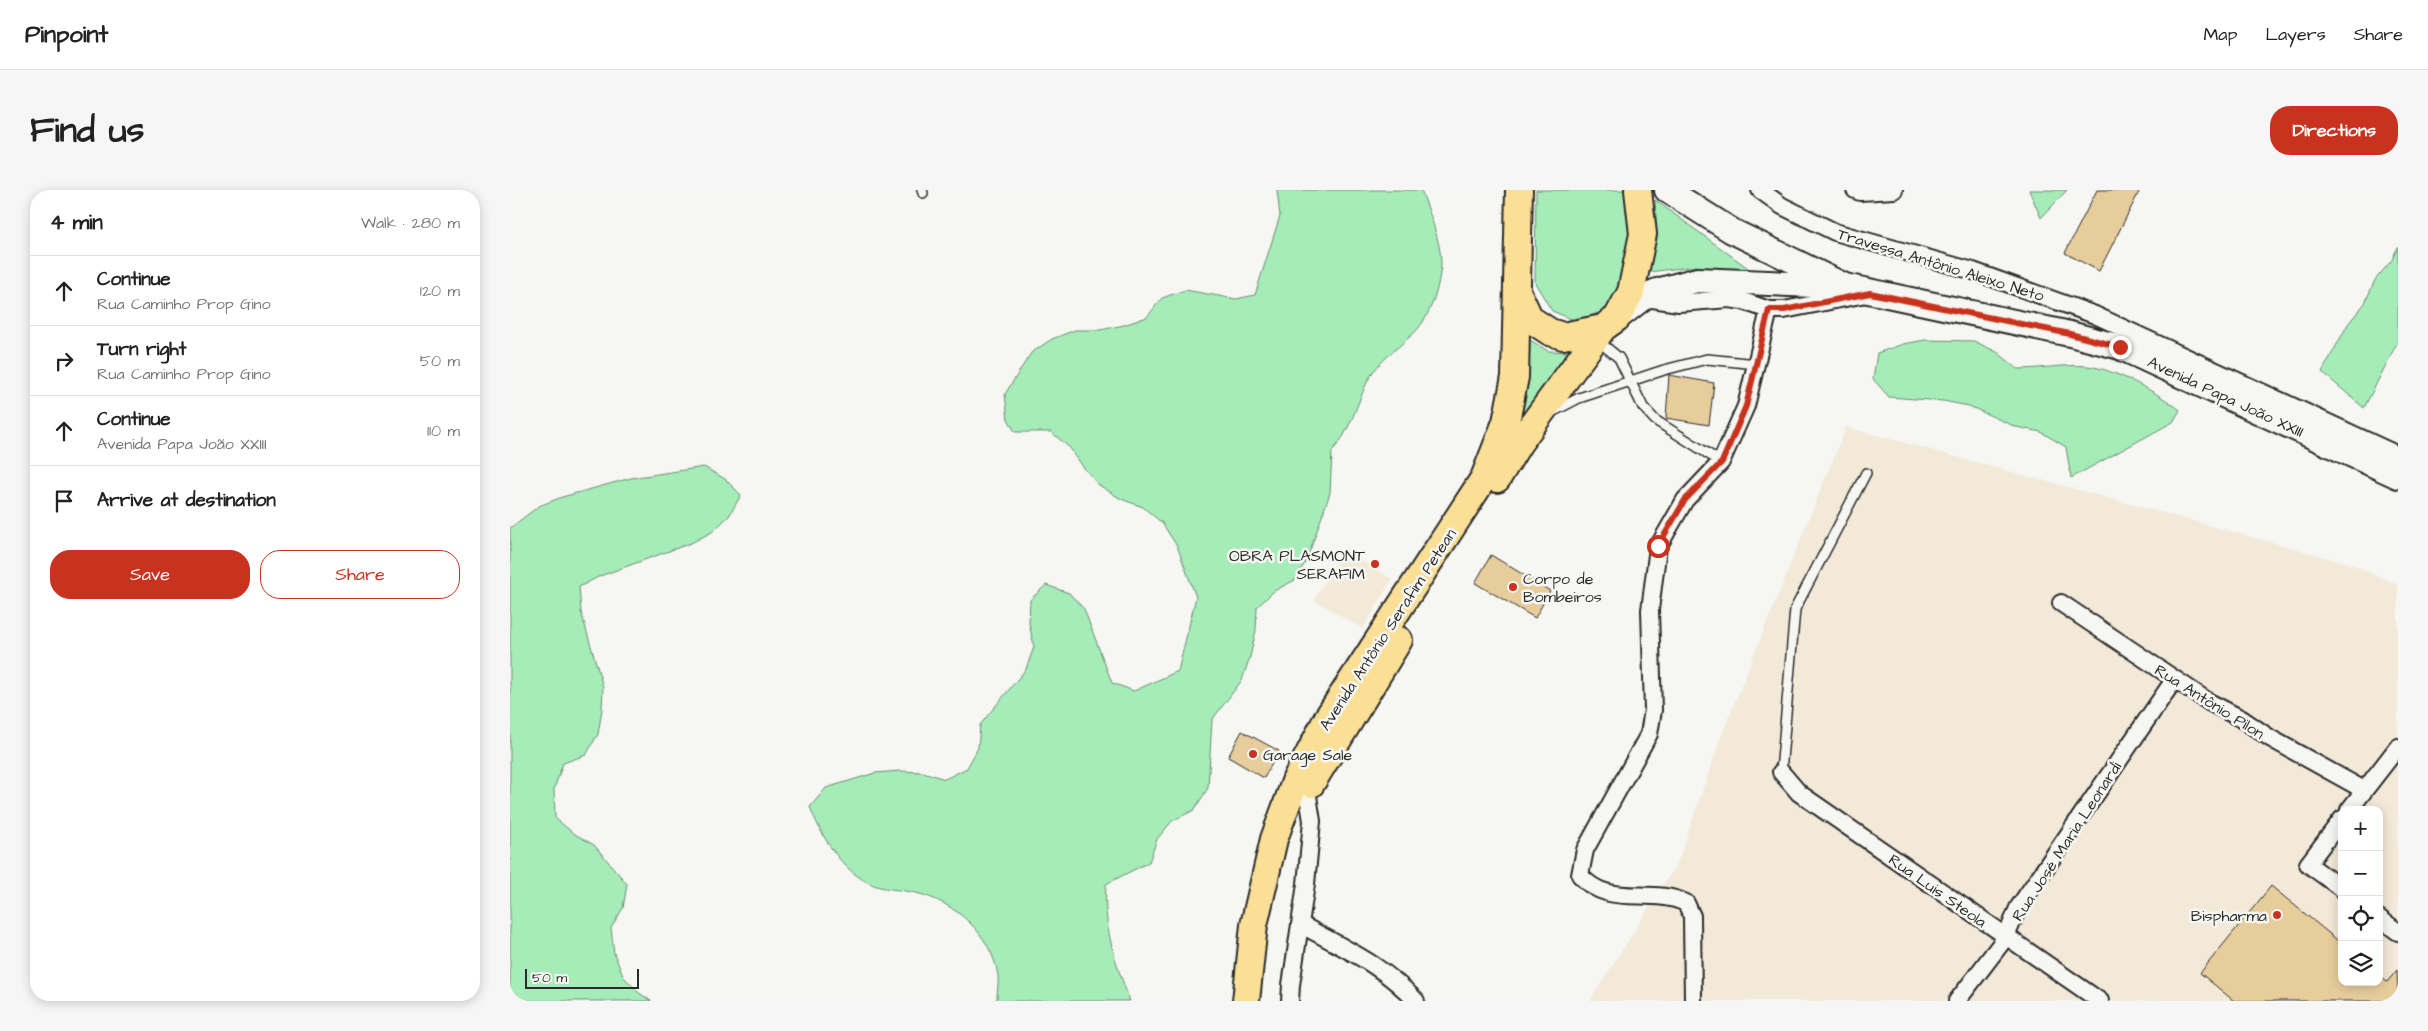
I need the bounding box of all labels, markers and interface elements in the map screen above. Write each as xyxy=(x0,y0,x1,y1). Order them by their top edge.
text: Pinpoint xyxy=(25,18,108,52)
text: Map xyxy=(2203,22,2237,47)
text: Layers xyxy=(2265,22,2326,47)
text: Share xyxy=(2354,22,2403,47)
text: Find us xyxy=(30,106,144,155)
button: Directions xyxy=(2270,106,2398,155)
text: 4 min xyxy=(50,208,103,237)
text: Walk · 280 m xyxy=(361,212,460,234)
street label: Travessa Antônio Aleixo Neto xyxy=(1835,223,2047,307)
text: Continue xyxy=(97,266,171,293)
icon: ahead xyxy=(50,277,78,305)
text: 120 m xyxy=(420,280,460,302)
text: Rua Caminho Prop Gino xyxy=(97,293,271,315)
text: Turn right xyxy=(97,336,186,363)
route end xyxy=(2109,336,2132,359)
icon: right xyxy=(50,347,78,375)
text: 50 m xyxy=(420,350,460,372)
street label: Avenida Papa João XXIII xyxy=(2144,351,2307,443)
text: Rua Caminho Prop Gino xyxy=(97,363,271,385)
text: Continue xyxy=(97,406,171,433)
icon: ahead xyxy=(50,417,78,445)
text: 110 m xyxy=(427,420,460,442)
text: Avenida Papa João XXIII xyxy=(97,433,267,455)
icon: arrive xyxy=(50,487,78,515)
text: Arrive at destination xyxy=(97,487,276,514)
street label: Avenida Antônio Serafim Petean xyxy=(1314,524,1462,735)
route start xyxy=(1647,535,1670,558)
place label: OBRA PLASMONT SERAFIM xyxy=(1229,545,1365,585)
button: Save xyxy=(50,550,250,599)
button: Share xyxy=(260,550,460,599)
marker: OBRA PLASMONT SERAFIM xyxy=(1369,558,1381,570)
place label: Corpo de Bombeiros xyxy=(1523,568,1602,608)
marker: Corpo de Bombeiros xyxy=(1507,581,1519,593)
street label: Rua Antônio Pilon xyxy=(2150,659,2269,744)
place label: Garage Sale xyxy=(1263,744,1352,767)
marker: Garage Sale xyxy=(1247,748,1259,760)
street label: Rua José Maria Leonardi xyxy=(2007,757,2127,926)
map controls xyxy=(2338,806,2383,986)
button: + xyxy=(2338,806,2383,851)
street label: Rua Luis Steola xyxy=(1884,849,1991,933)
button: − xyxy=(2338,851,2383,896)
button: locate xyxy=(2338,896,2383,941)
place label: Bispharma xyxy=(2191,905,2267,927)
marker: Bispharma xyxy=(2271,909,2283,921)
button: layers xyxy=(2338,941,2383,986)
scale bar xyxy=(525,966,639,989)
text: 50 m xyxy=(532,968,567,988)

